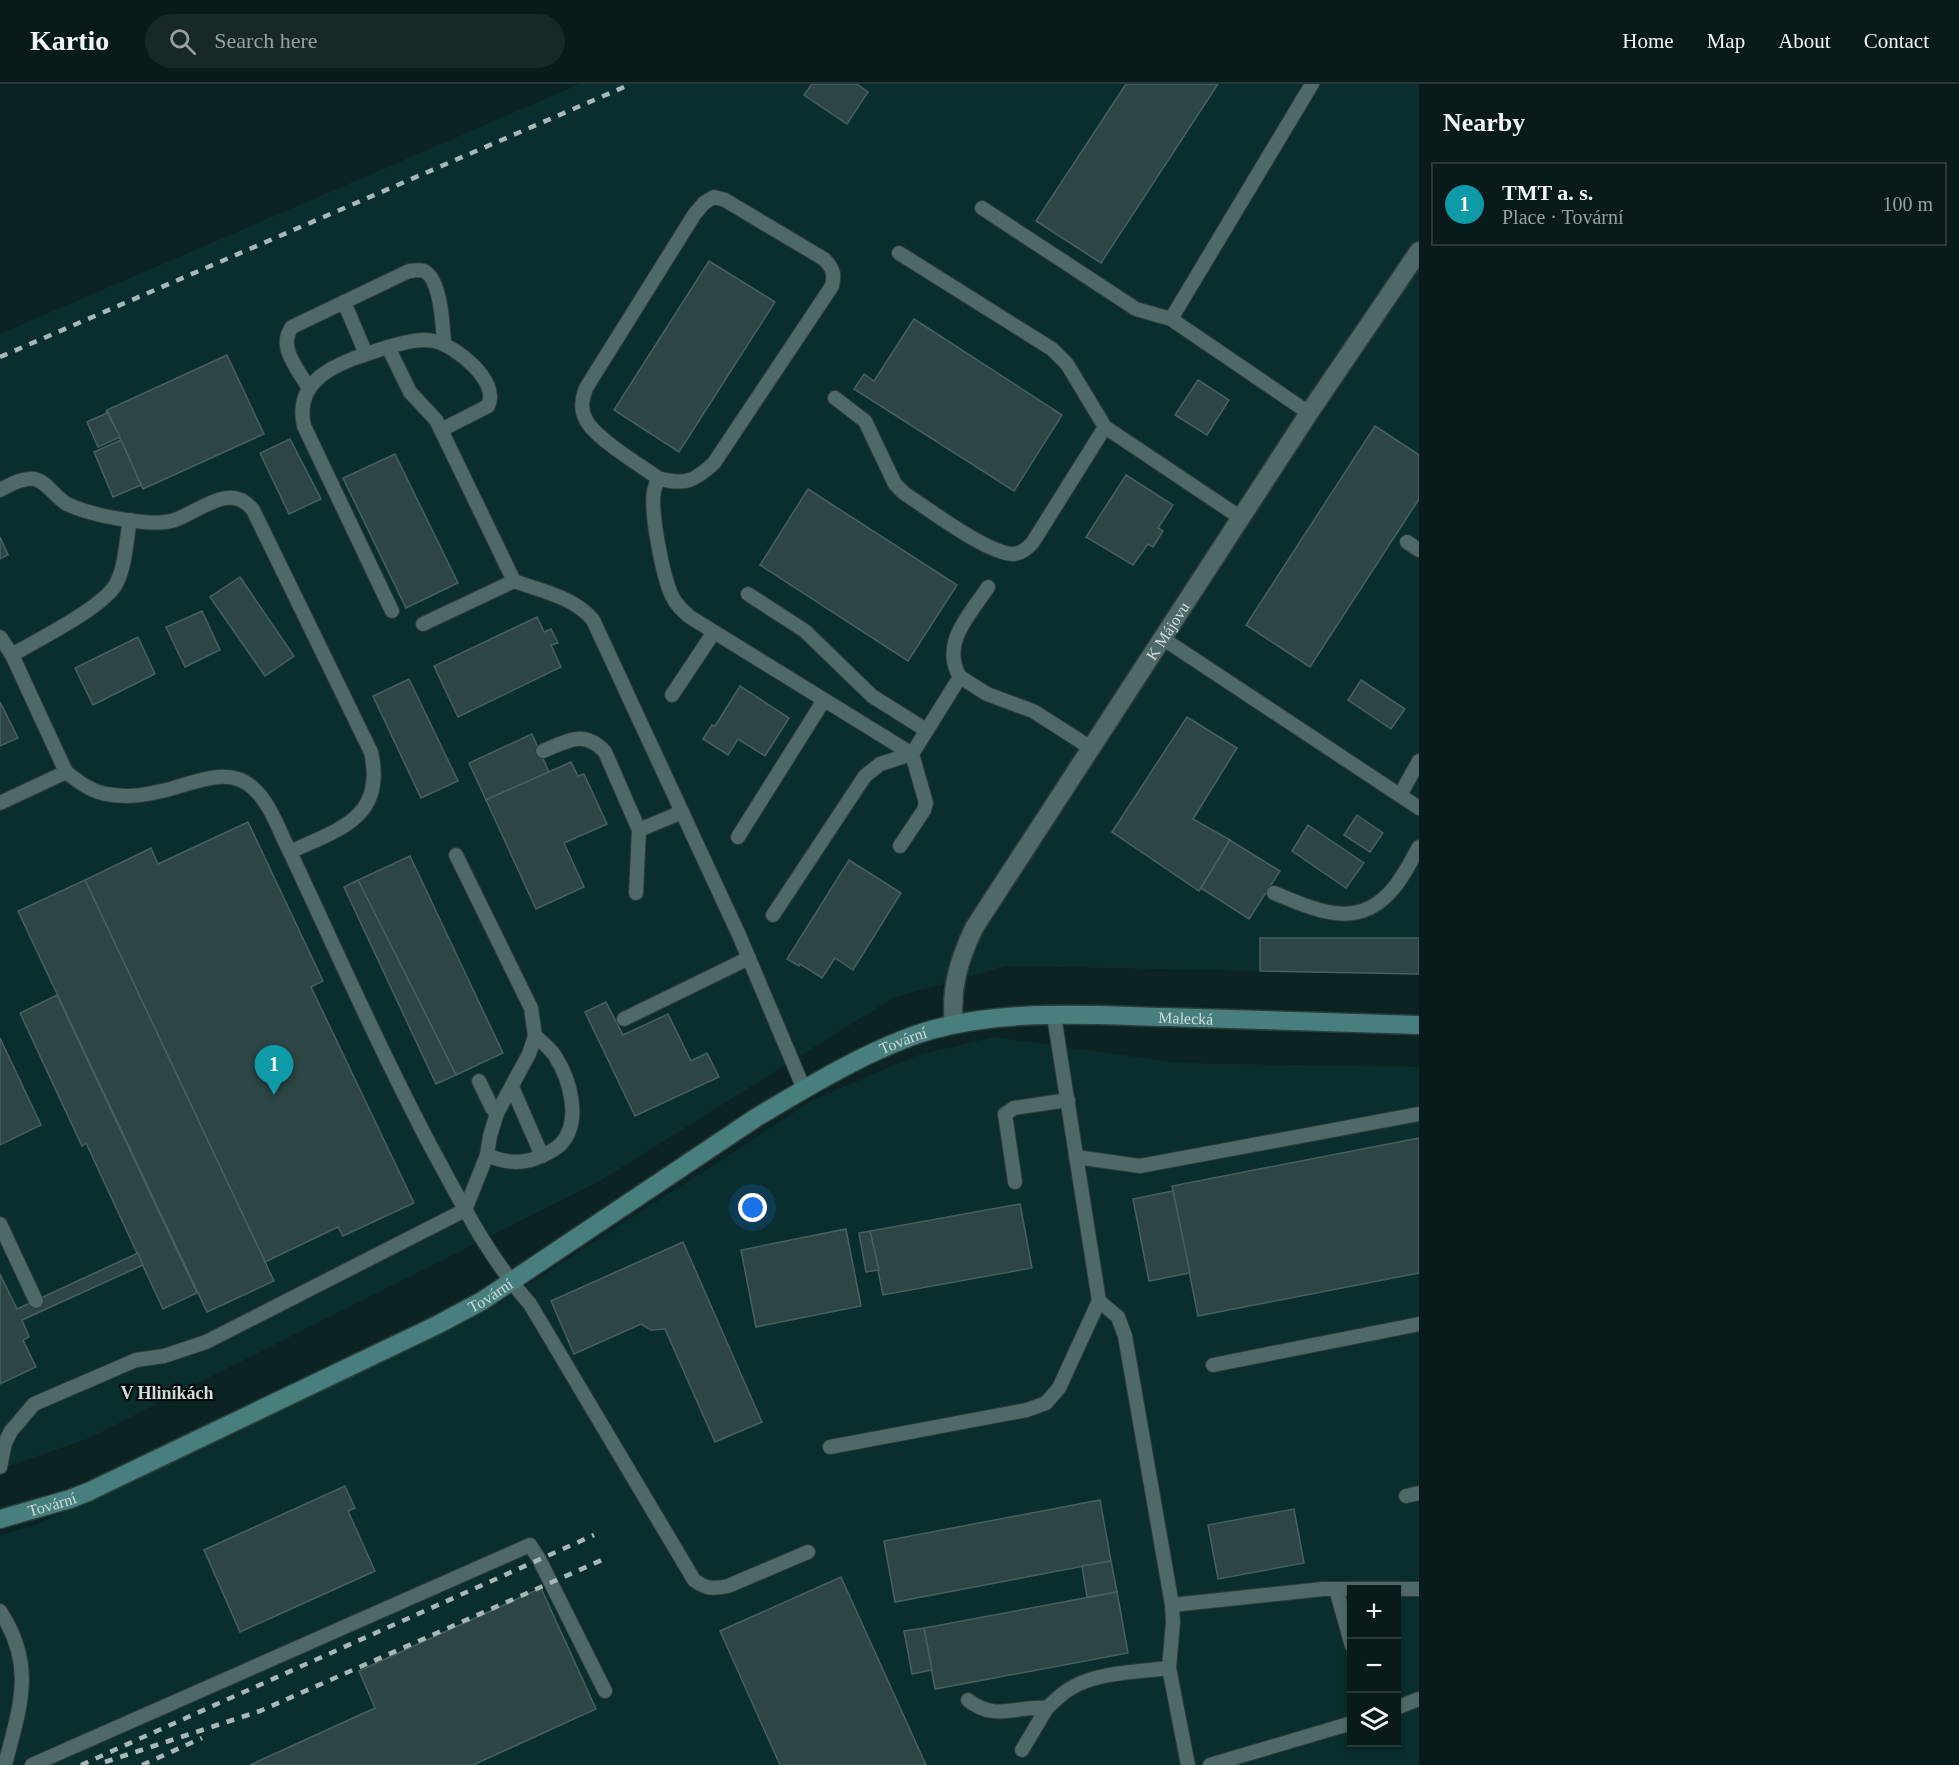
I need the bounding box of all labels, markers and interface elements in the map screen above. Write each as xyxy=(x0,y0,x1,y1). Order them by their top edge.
search box xyxy=(145,14,565,68)
text: Kartio xyxy=(30,25,109,56)
icon: search xyxy=(166,25,199,58)
text: Search here xyxy=(214,28,318,53)
text: Home xyxy=(1622,29,1674,53)
text: Map xyxy=(1707,29,1745,53)
text: About xyxy=(1778,29,1831,53)
text: Contact xyxy=(1864,29,1929,53)
text: Nearby xyxy=(1443,108,1525,137)
text: TMT a. s. xyxy=(1502,180,1593,205)
text: 1 xyxy=(1460,193,1470,215)
text: 100 m xyxy=(1882,193,1933,215)
text: Place · Tovární xyxy=(1502,206,1624,228)
street label: K Májovu xyxy=(1142,599,1192,663)
street label: Malecká xyxy=(1158,1008,1214,1027)
street label: Tovární xyxy=(876,1023,929,1057)
pin: 1 xyxy=(254,1046,294,1095)
your location xyxy=(738,1193,767,1222)
street label: Tovární xyxy=(465,1274,516,1315)
district label: V Hliníkách xyxy=(120,1383,214,1403)
street label: Tovární xyxy=(26,1489,79,1519)
map controls xyxy=(1347,1585,1401,1747)
button: + xyxy=(1347,1585,1401,1639)
button: − xyxy=(1347,1639,1401,1693)
button: layers xyxy=(1347,1693,1401,1747)

